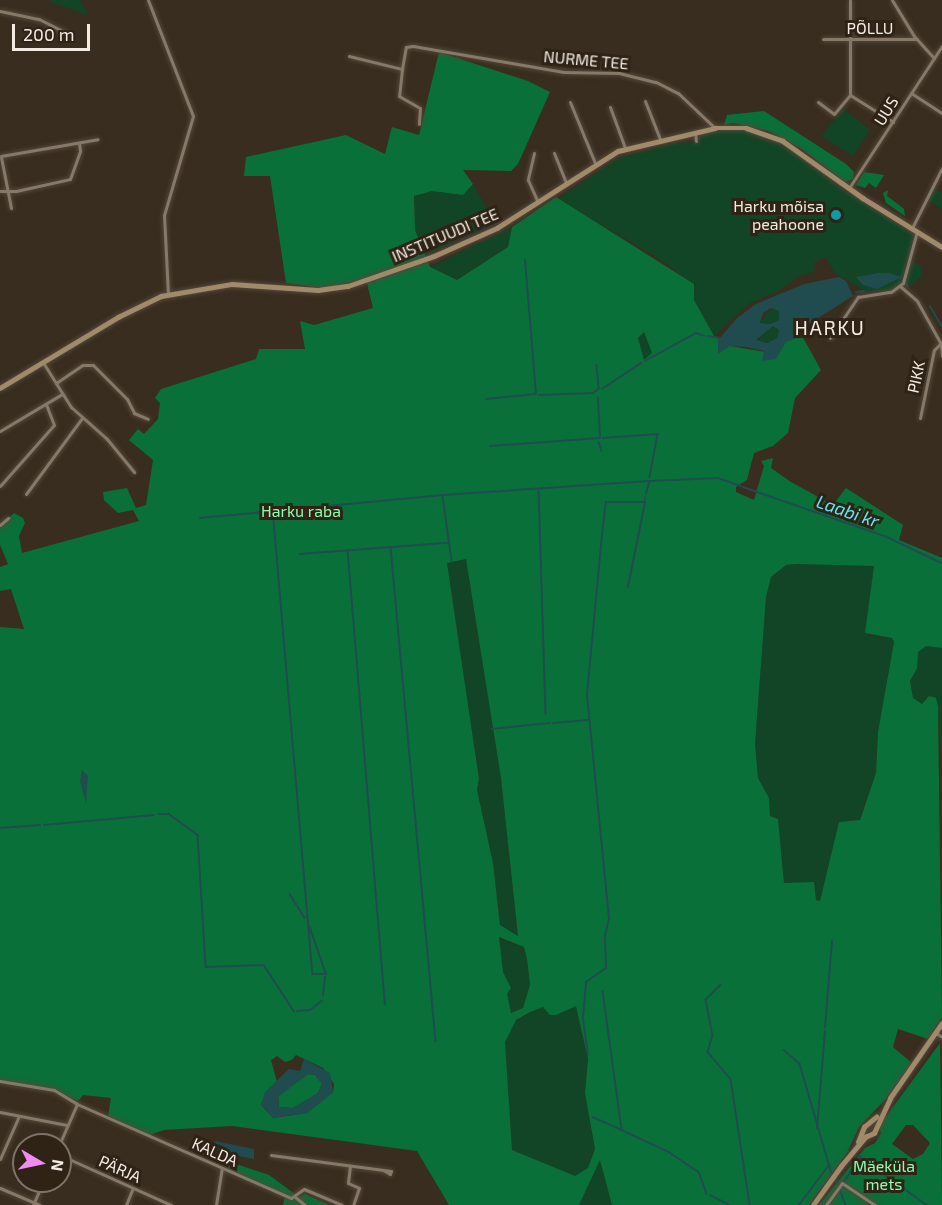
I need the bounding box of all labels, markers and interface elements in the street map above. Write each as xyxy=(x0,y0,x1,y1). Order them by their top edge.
scale bar xyxy=(15,12,93,50)
street label: PÕLLU xyxy=(847,18,893,38)
text: 200 m xyxy=(23,23,75,45)
street label: NURME TEE xyxy=(543,47,629,73)
street label: UUS xyxy=(870,93,902,129)
place label: Harku mõisa peahoone xyxy=(733,196,824,234)
street label: INSTITUUDI TEE xyxy=(389,204,501,266)
marker: Harku mõisa peahoone xyxy=(829,208,843,222)
district label: HARKU xyxy=(795,315,865,339)
street label: PIKK xyxy=(903,359,929,395)
water label: Laabi kr xyxy=(814,490,882,532)
park label: Harku raba xyxy=(261,501,341,521)
north arrow xyxy=(12,1133,72,1193)
street label: KALDA xyxy=(189,1133,241,1171)
street label: PÄRJA xyxy=(96,1151,144,1187)
park label: Mäeküla mets xyxy=(853,1156,915,1194)
text: N xyxy=(48,1158,69,1173)

